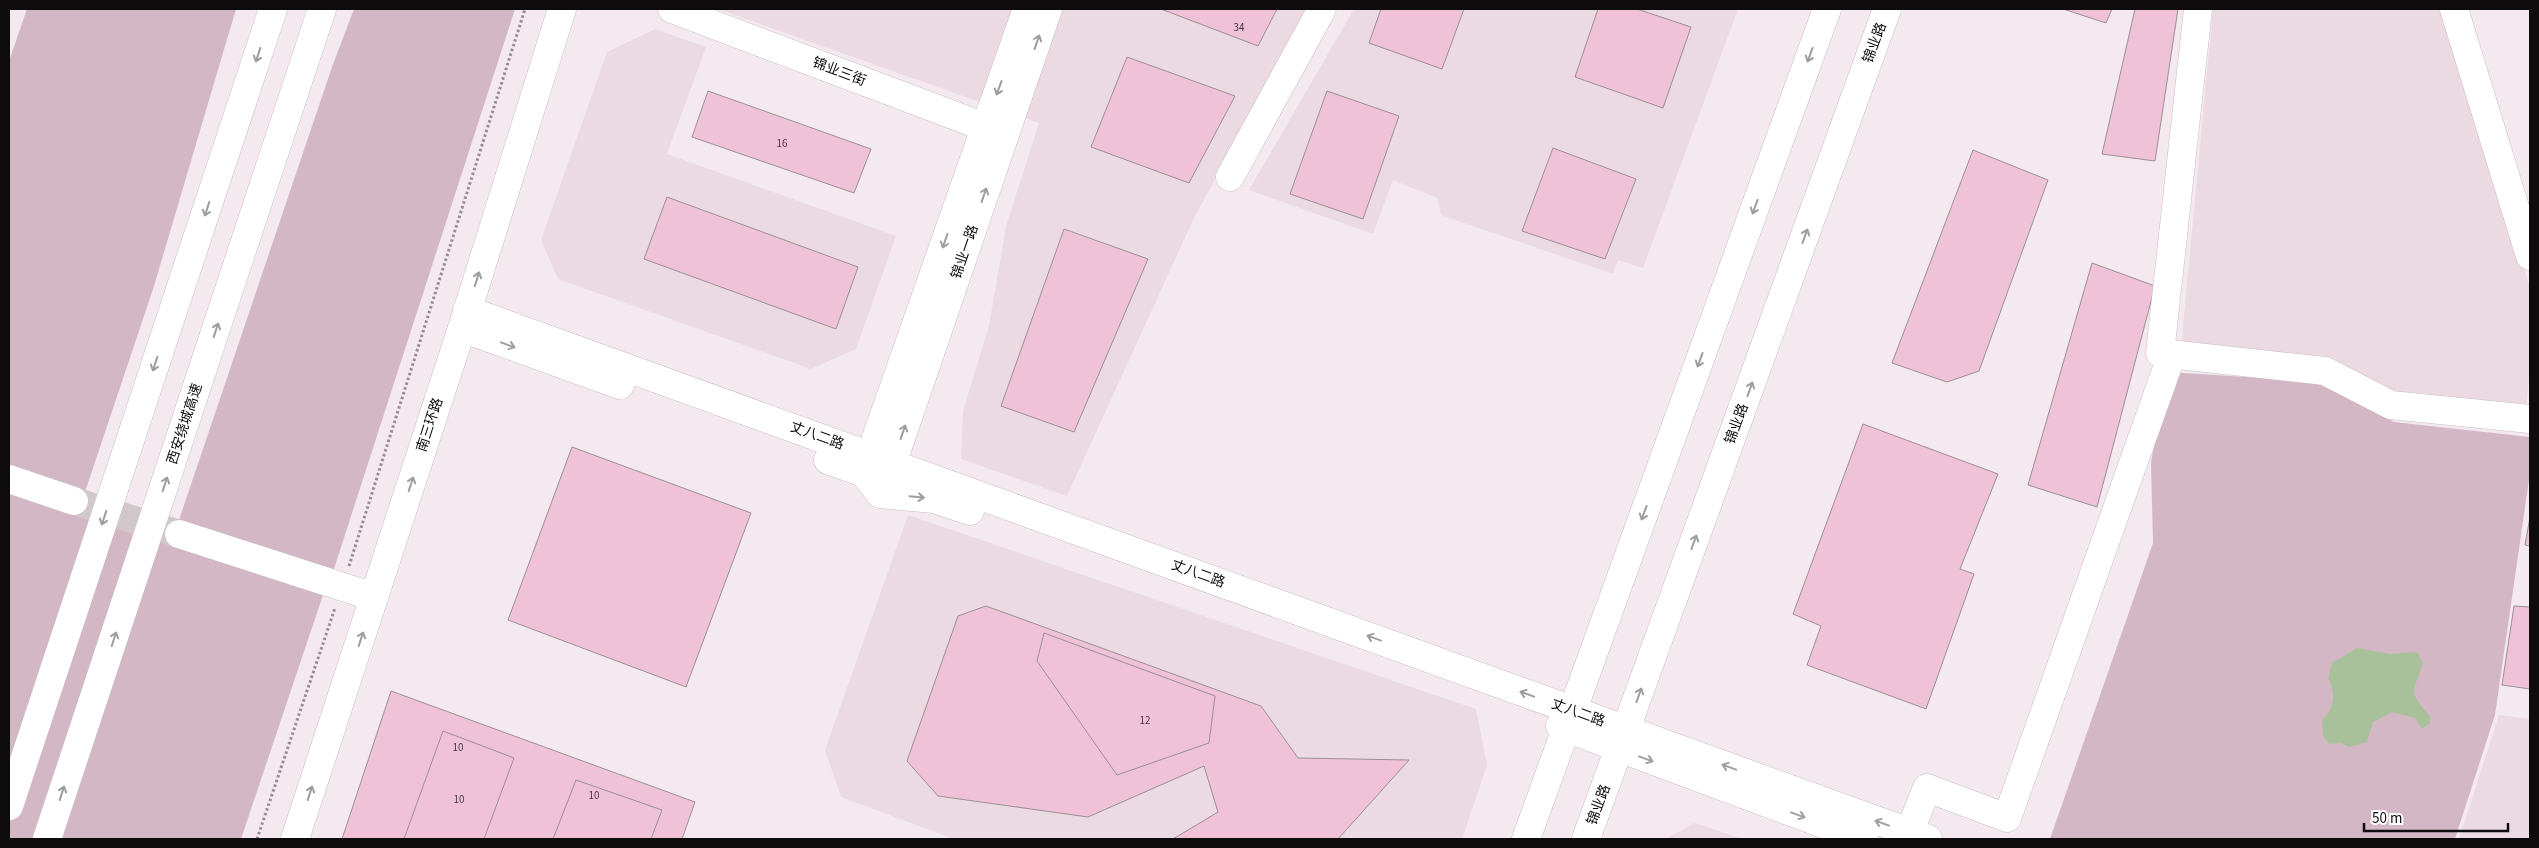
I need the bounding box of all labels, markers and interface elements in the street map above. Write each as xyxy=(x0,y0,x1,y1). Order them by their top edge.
house number: 34 xyxy=(1234,20,1245,35)
street label: 锦业路 xyxy=(1858,20,1892,66)
one-way arrow xyxy=(1032,34,1042,50)
one-way arrow xyxy=(1805,46,1814,62)
one-way arrow xyxy=(252,47,262,63)
street label: 锦业三街 xyxy=(809,53,869,91)
one-way arrow xyxy=(993,79,1003,95)
house number: 16 xyxy=(777,136,788,151)
one-way arrow xyxy=(980,188,989,204)
one-way arrow xyxy=(1750,199,1759,215)
one-way arrow xyxy=(201,201,211,217)
street label: 锦业一路 xyxy=(946,222,984,282)
one-way arrow xyxy=(1801,229,1810,245)
one-way arrow xyxy=(940,233,949,248)
one-way arrow xyxy=(473,272,482,288)
one-way arrow xyxy=(212,323,221,339)
one-way arrow xyxy=(499,341,515,350)
one-way arrow xyxy=(1695,352,1704,367)
one-way arrow xyxy=(150,355,160,371)
street label: 西安绕城高速 xyxy=(163,381,207,467)
one-way arrow xyxy=(1746,382,1755,397)
street label: 南三环路 xyxy=(412,395,448,455)
street label: 锦业路 xyxy=(1720,401,1754,447)
street label: 丈八二路 xyxy=(787,417,847,455)
one-way arrow xyxy=(899,424,909,440)
one-way arrow xyxy=(160,477,170,493)
one-way arrow xyxy=(407,477,416,492)
one-way arrow xyxy=(909,492,925,502)
one-way arrow xyxy=(1639,505,1648,520)
one-way arrow xyxy=(99,509,109,525)
one-way arrow xyxy=(1690,535,1699,550)
street label: 丈八二路 xyxy=(1168,555,1228,593)
one-way arrow xyxy=(109,631,119,647)
one-way arrow xyxy=(357,631,366,647)
one-way arrow xyxy=(1367,633,1383,642)
one-way arrow xyxy=(1635,688,1644,703)
one-way arrow xyxy=(1520,689,1535,698)
street label: 丈八二路 xyxy=(1548,694,1608,732)
house number: 12 xyxy=(1140,713,1150,728)
house number: 10 xyxy=(453,740,463,755)
one-way arrow xyxy=(1638,755,1653,764)
one-way arrow xyxy=(1722,762,1737,771)
street label: 锦业路 xyxy=(1582,782,1616,828)
one-way arrow xyxy=(58,785,68,801)
one-way arrow xyxy=(306,786,315,801)
house number: 10 xyxy=(589,788,599,803)
house number: 10 xyxy=(454,792,464,807)
scale bar xyxy=(2364,800,2508,832)
text: 50 m xyxy=(2372,808,2402,829)
one-way arrow xyxy=(1790,811,1806,820)
one-way arrow xyxy=(1875,818,1890,827)

